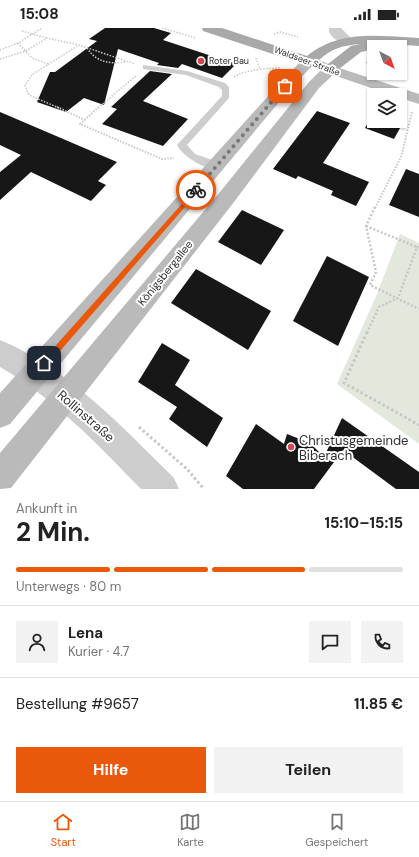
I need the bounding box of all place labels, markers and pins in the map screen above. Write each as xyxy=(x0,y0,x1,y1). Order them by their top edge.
place label: Roter Bau xyxy=(209,55,249,67)
marker: Roter Bau xyxy=(196,56,206,66)
pin xyxy=(268,69,302,103)
pin xyxy=(27,346,61,380)
place label: Christusgemeinde Biberach xyxy=(299,432,409,464)
marker: Christusgemeinde Biberach xyxy=(286,442,296,452)

